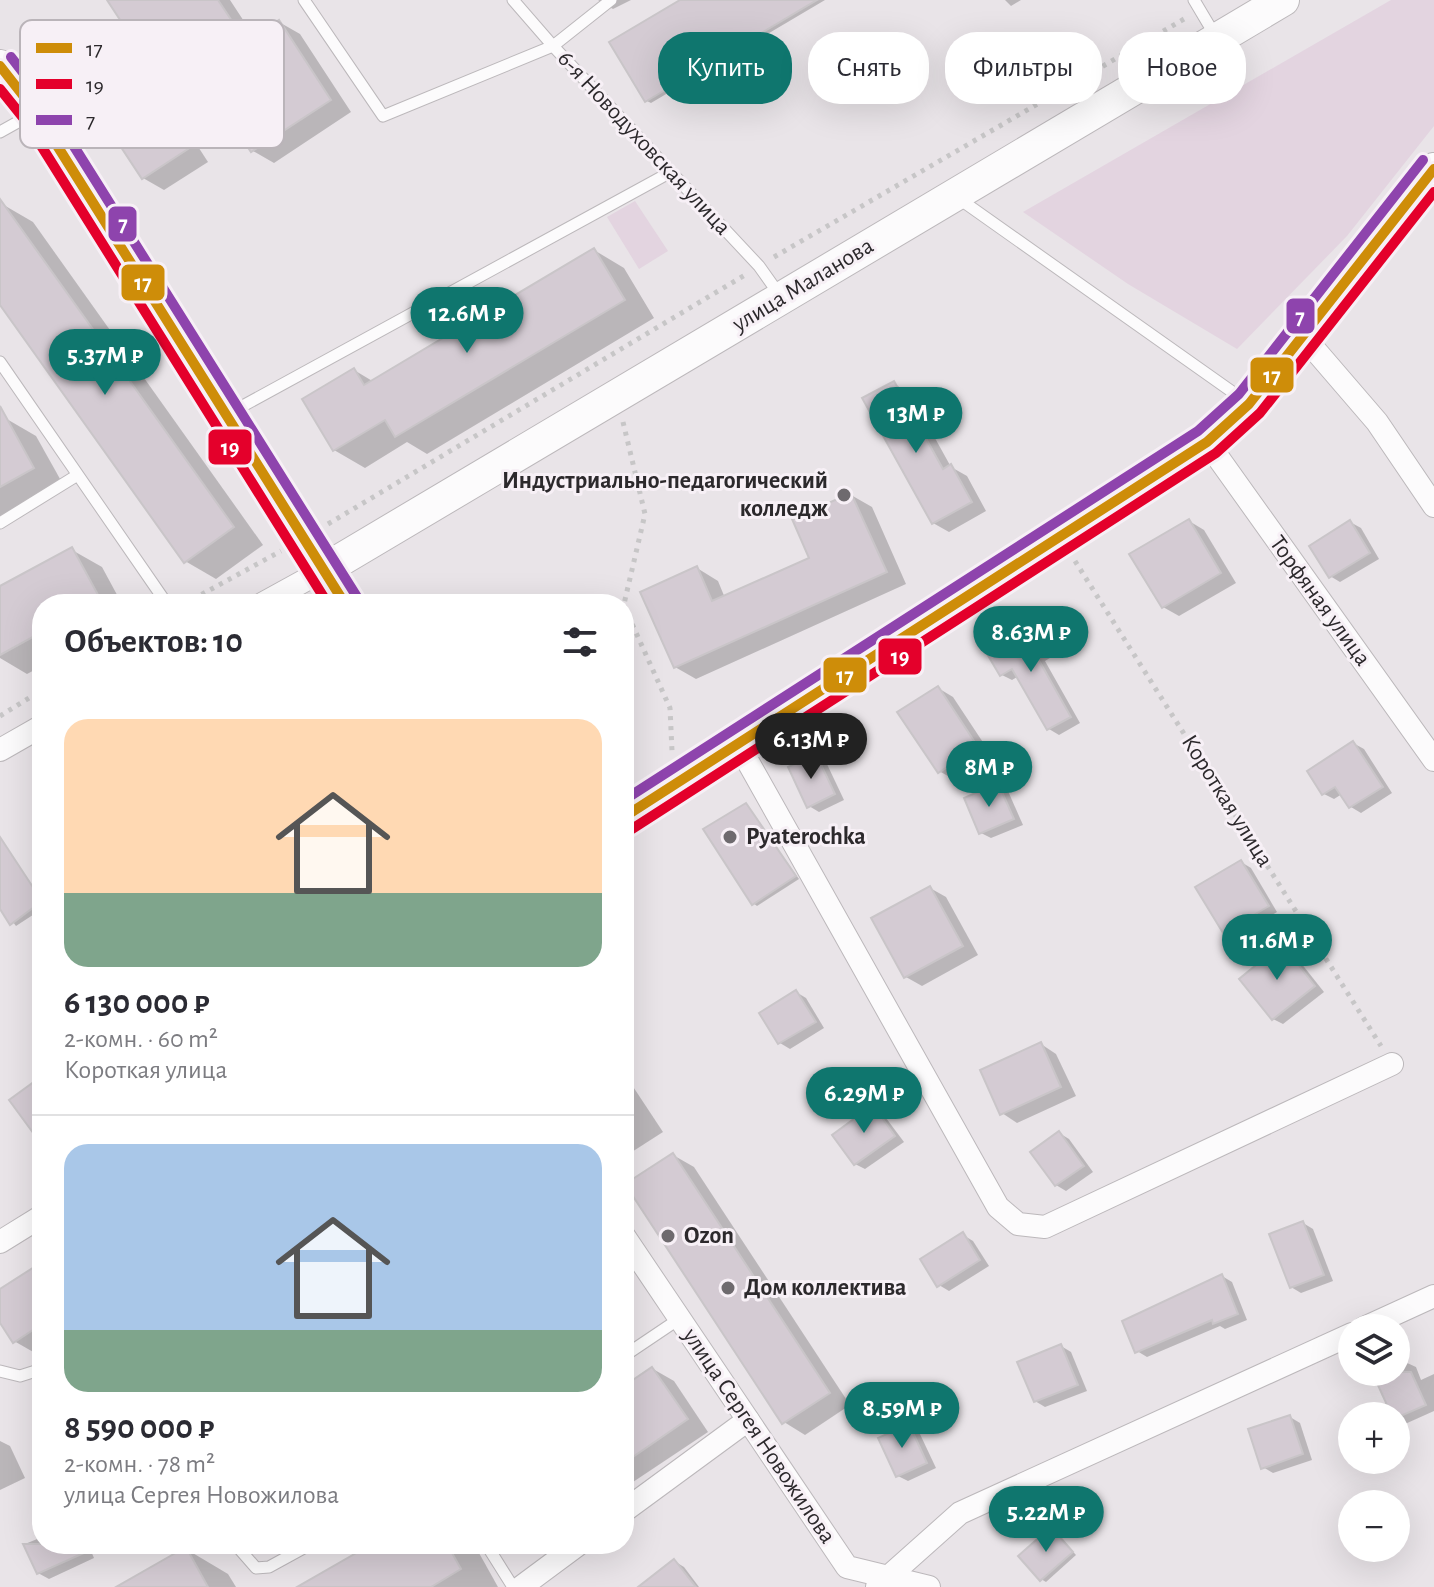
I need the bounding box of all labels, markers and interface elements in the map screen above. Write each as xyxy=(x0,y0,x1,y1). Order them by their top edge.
legend xyxy=(20,20,284,148)
chip: Купить xyxy=(658,32,792,104)
chip: Снять xyxy=(808,32,929,104)
chip: Фильтры xyxy=(945,32,1102,104)
chip: Новое xyxy=(1118,32,1246,104)
text: 17 xyxy=(86,38,103,60)
street label: 6-я Новодуховская улица xyxy=(553,46,735,240)
text: 19 xyxy=(86,74,104,96)
text: 7 xyxy=(86,110,95,132)
line badge: 7 xyxy=(107,205,138,243)
text: 7 xyxy=(118,213,128,235)
street label: улица Маланова xyxy=(727,234,878,337)
line badge: 17 xyxy=(120,263,166,302)
text: 17 xyxy=(134,272,152,294)
pin: 12.6M ₽ xyxy=(393,287,541,355)
line badge: 7 xyxy=(1285,297,1316,335)
text: 12.6M ₽ xyxy=(429,300,505,326)
text: 7 xyxy=(1295,306,1305,328)
pin: 5.37M ₽ xyxy=(31,329,179,397)
text: 5.37M ₽ xyxy=(67,342,143,368)
line badge: 17 xyxy=(1249,356,1295,394)
text: 17 xyxy=(1263,365,1281,387)
pin: 13M ₽ xyxy=(860,387,972,455)
text: 13M ₽ xyxy=(887,400,945,426)
line badge: 19 xyxy=(207,428,253,466)
text: 19 xyxy=(221,437,239,459)
place label: Индустриально-педагогический колледж xyxy=(502,469,828,521)
marker: Индустриально-педагогический колледж xyxy=(835,486,853,504)
street label: Торфяная улица xyxy=(1265,532,1375,670)
pin: 8.63M ₽ xyxy=(957,606,1105,674)
text: 8.63M ₽ xyxy=(991,619,1071,645)
icon: filters xyxy=(558,620,602,664)
text: Объектов: 10 xyxy=(64,625,243,659)
line badge: 19 xyxy=(877,637,923,676)
text: 19 xyxy=(891,646,909,668)
line badge: 17 xyxy=(822,656,868,694)
text: 17 xyxy=(836,665,854,687)
pin: 6.13M ₽ xyxy=(737,713,885,781)
text: 6.13M ₽ xyxy=(773,726,849,752)
street label: Короткая улица xyxy=(1177,731,1277,871)
pin: 8M ₽ xyxy=(942,741,1036,809)
text: 8M ₽ xyxy=(964,754,1014,780)
icon: home xyxy=(261,771,405,915)
place label: Pyaterochka xyxy=(746,825,866,849)
marker: Pyaterochka xyxy=(721,828,739,846)
pin: 11.6M ₽ xyxy=(1203,914,1351,982)
text: 11.6M ₽ xyxy=(1240,927,1314,953)
text: 6 130 000 ₽ xyxy=(64,986,210,1020)
text: 2-комн. · 60 m² xyxy=(64,1026,218,1052)
text: Короткая улица xyxy=(64,1057,227,1083)
pin: 6.29M ₽ xyxy=(790,1067,938,1135)
text: 6.29M ₽ xyxy=(824,1080,904,1106)
icon: home xyxy=(261,1196,405,1340)
place label: Ozon xyxy=(684,1224,734,1248)
marker: Ozon xyxy=(659,1227,677,1245)
place label: Дом коллектива xyxy=(744,1276,906,1300)
marker: Дом коллектива xyxy=(719,1279,737,1297)
map controls xyxy=(1338,1314,1410,1562)
button: layers xyxy=(1338,1314,1410,1386)
street label: улица Сергея Новожилова xyxy=(677,1323,840,1548)
pin: 8.59M ₽ xyxy=(828,1382,976,1450)
text: 8.59M ₽ xyxy=(862,1395,942,1421)
button: + xyxy=(1338,1402,1410,1474)
text: 8 590 000 ₽ xyxy=(64,1411,214,1445)
text: 2-комн. · 78 m² xyxy=(64,1451,215,1477)
text: улица Сергея Новожилова xyxy=(64,1482,339,1508)
pin: 5.22M ₽ xyxy=(972,1486,1120,1554)
button: − xyxy=(1338,1490,1410,1562)
text: 5.22M ₽ xyxy=(1007,1499,1085,1525)

